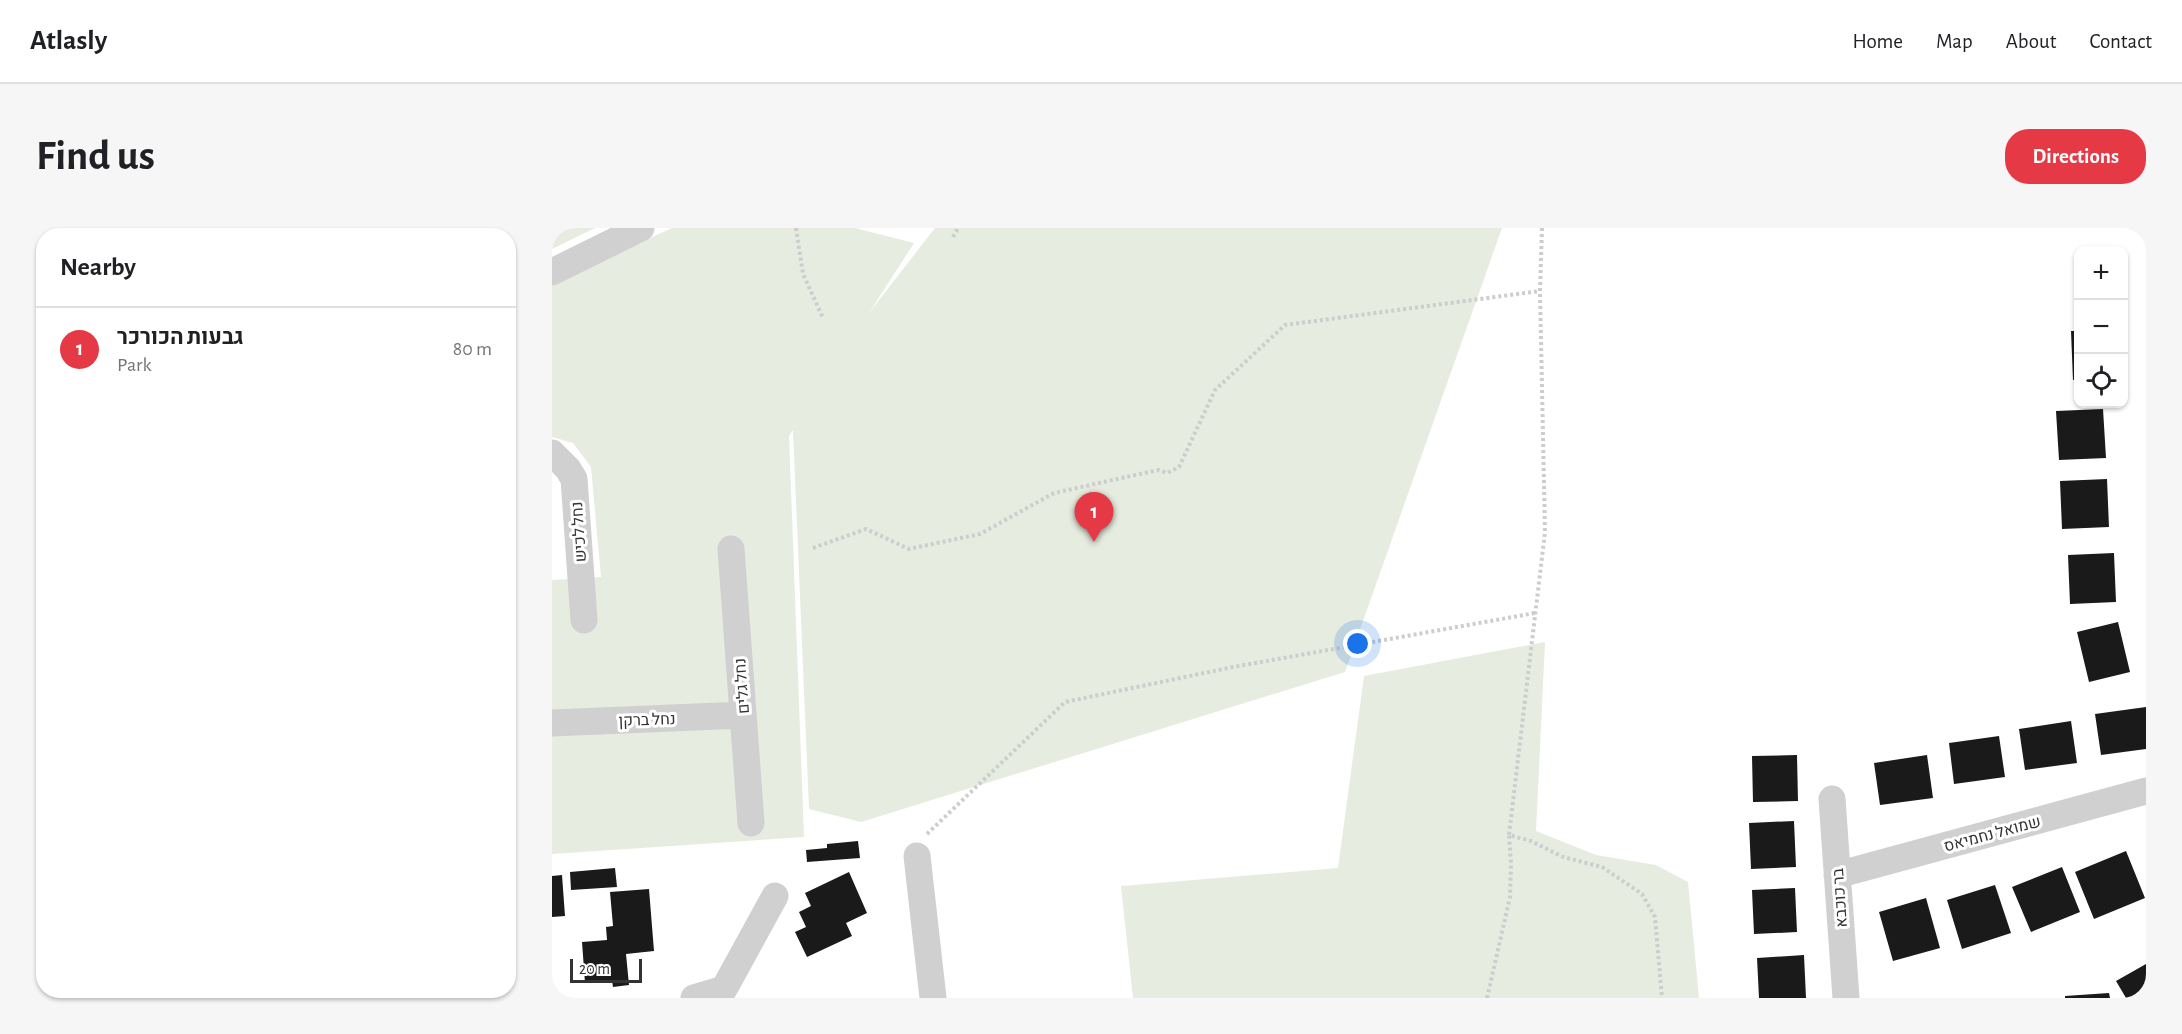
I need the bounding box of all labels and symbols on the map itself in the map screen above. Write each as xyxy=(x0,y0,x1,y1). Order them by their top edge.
pin: 1 xyxy=(1074,492,1114,542)
street label: נחל לכיש xyxy=(569,501,589,563)
your location xyxy=(1343,629,1372,658)
street label: נחל גלים xyxy=(732,658,752,714)
street label: נחל ברקן xyxy=(618,711,676,729)
street label: שמואל נחמיאס xyxy=(1942,813,2042,855)
street label: בר כוכבא xyxy=(1830,867,1850,928)
scale bar xyxy=(570,956,642,984)

